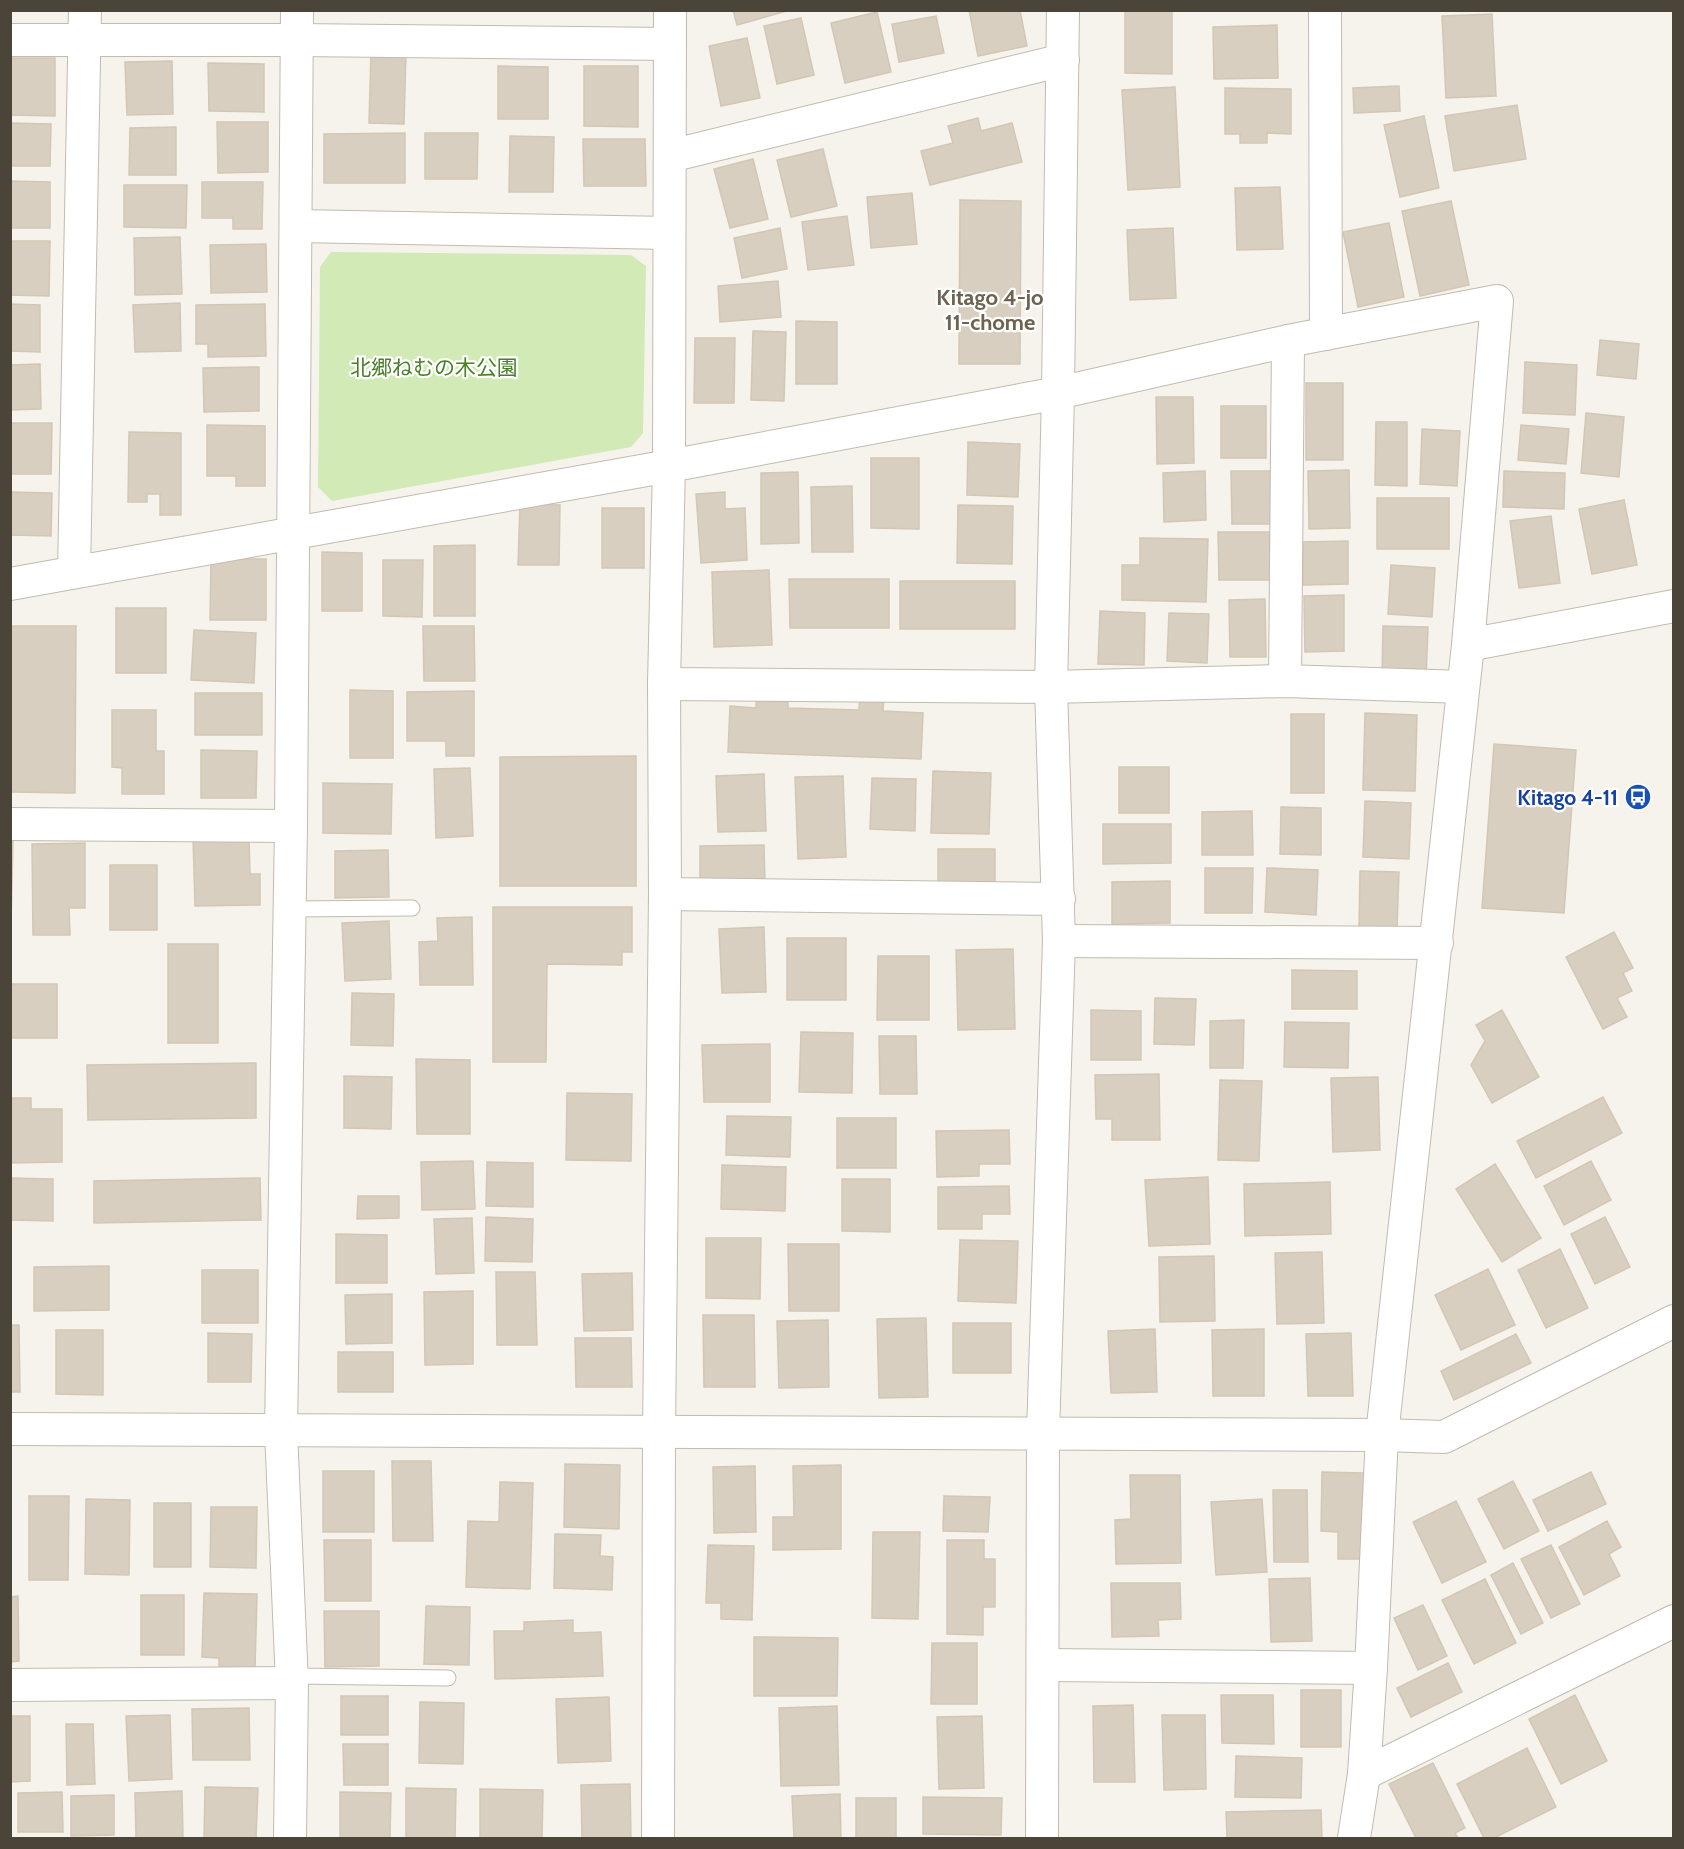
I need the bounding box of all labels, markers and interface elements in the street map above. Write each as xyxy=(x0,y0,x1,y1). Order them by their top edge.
district label: Kitago 4-jo 11-chome xyxy=(936,284,1044,336)
park label: 北郷ねむの木公園 xyxy=(350,355,518,380)
bus stop icon: Kitago 4-11 xyxy=(1623,782,1653,812)
place label: Kitago 4-11 xyxy=(1517,785,1618,810)

